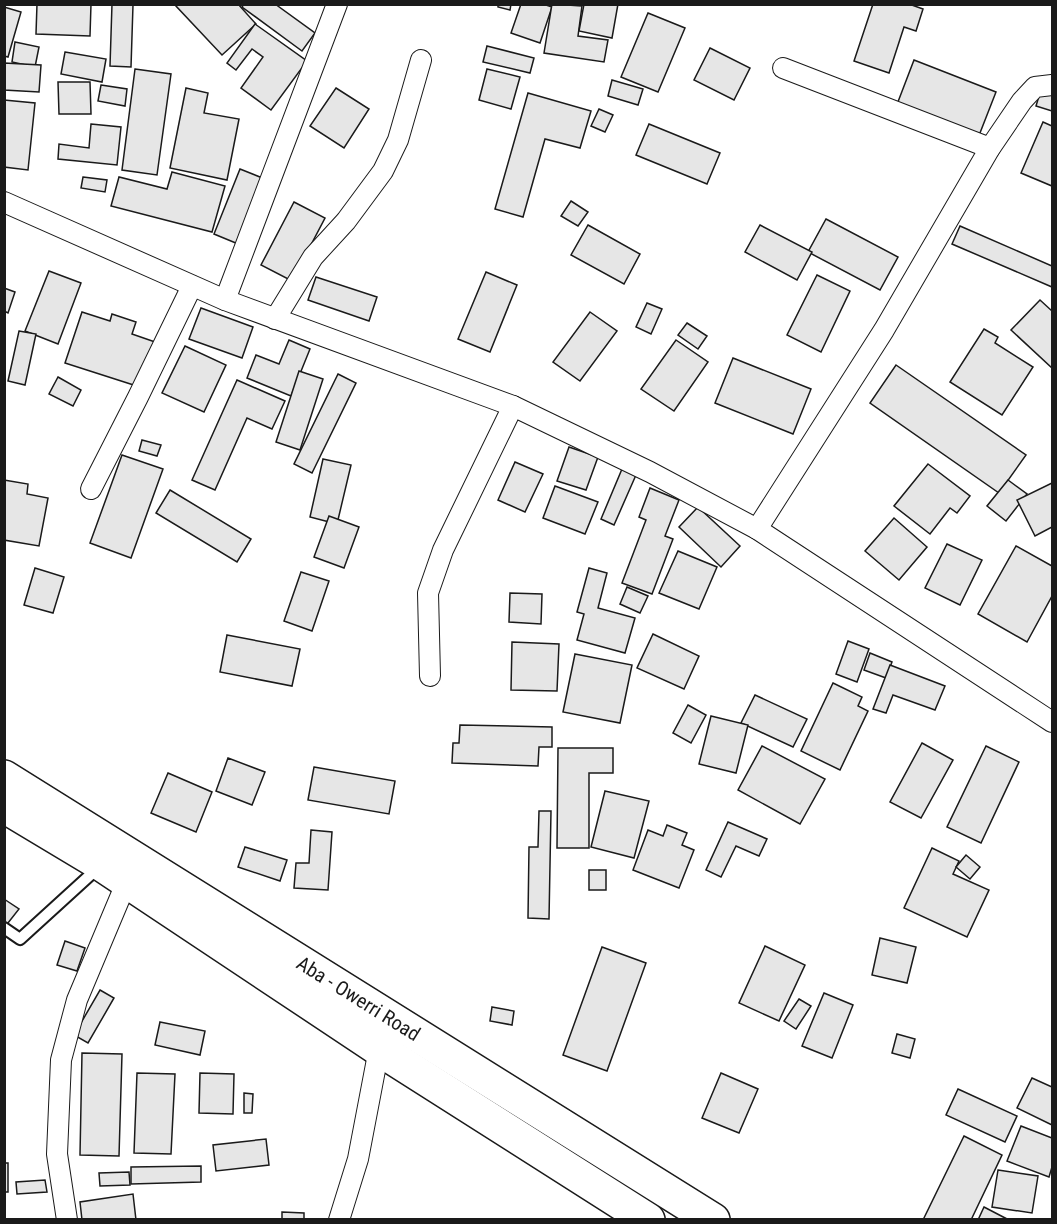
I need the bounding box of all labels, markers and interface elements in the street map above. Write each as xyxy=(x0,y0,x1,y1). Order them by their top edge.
street label: Aba - Owerri Road xyxy=(292,951,425,1046)

